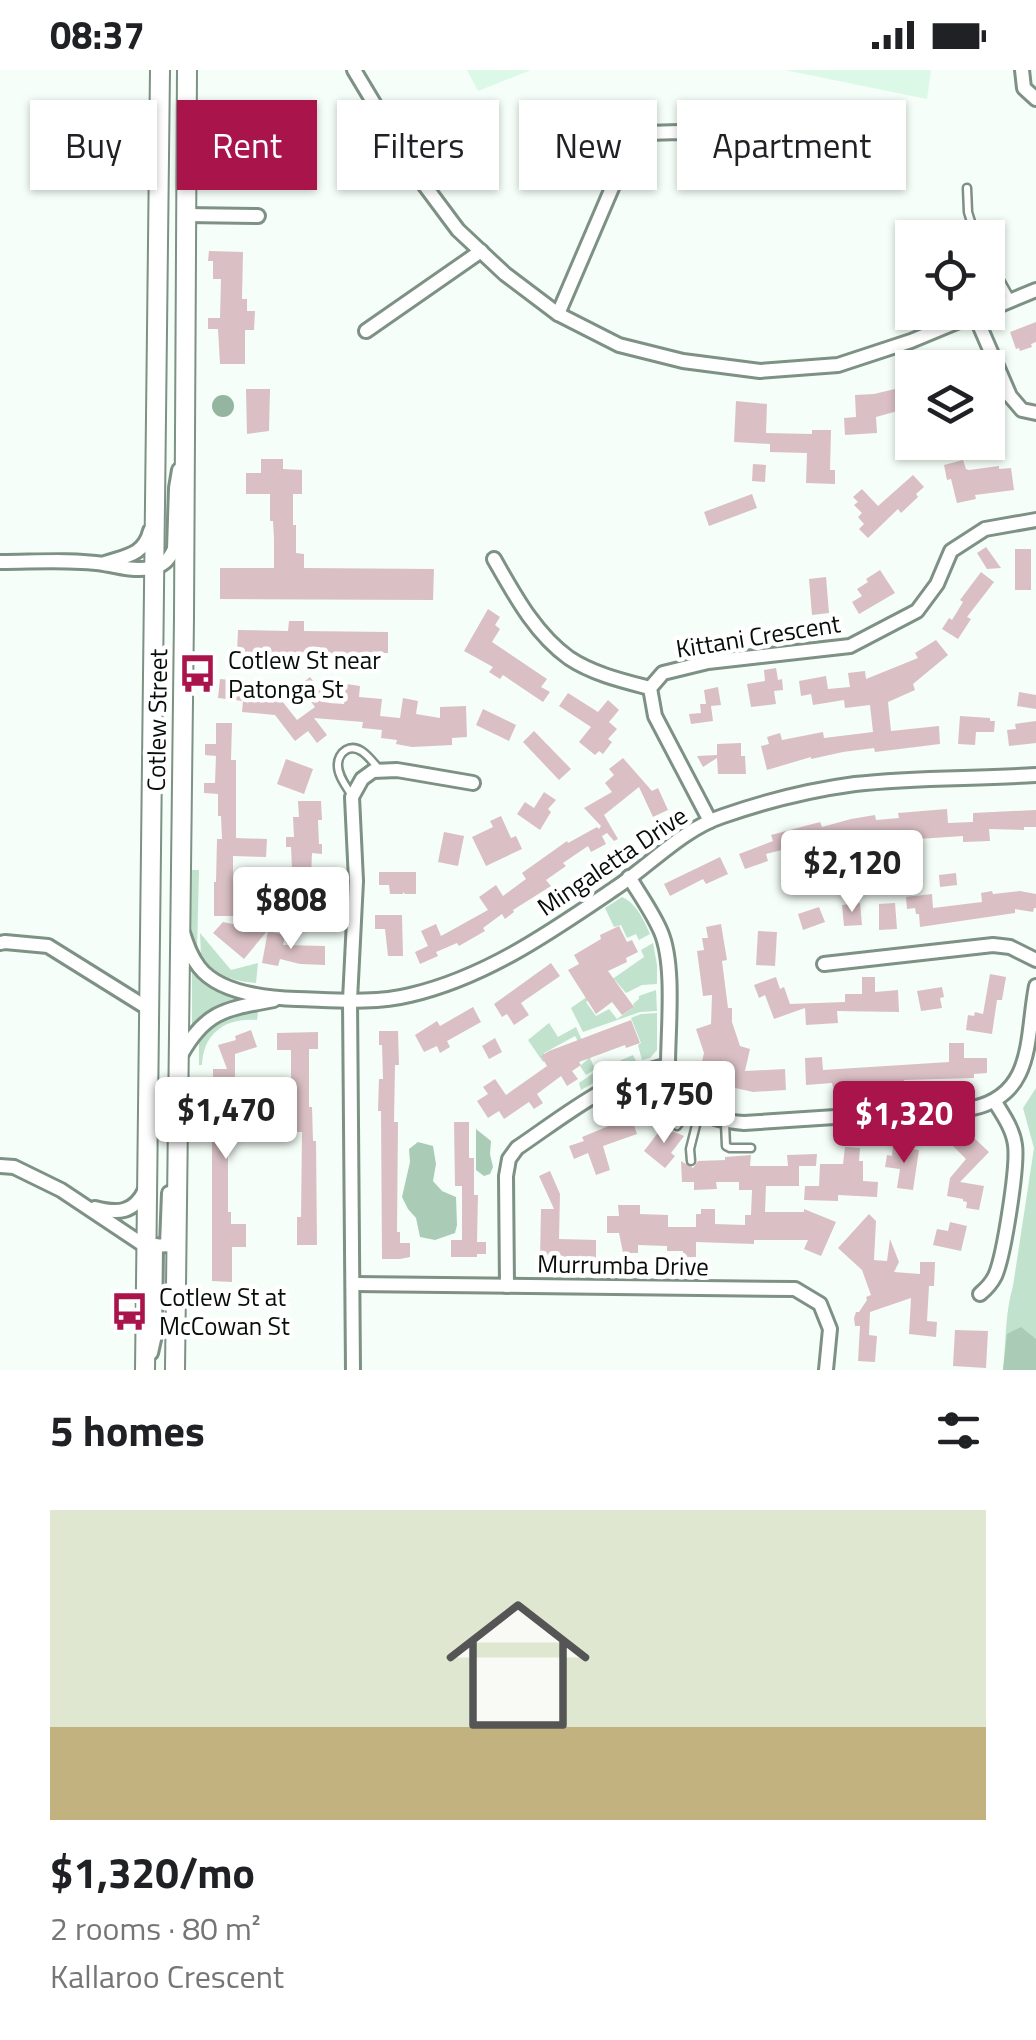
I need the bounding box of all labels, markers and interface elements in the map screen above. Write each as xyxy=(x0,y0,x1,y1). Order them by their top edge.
text: 08:37 xyxy=(50,6,145,64)
chip: Buy xyxy=(30,100,157,190)
chip: Rent xyxy=(177,100,317,190)
chip: Filters xyxy=(337,100,499,190)
chip: New xyxy=(519,100,657,190)
chip: Apartment xyxy=(677,100,906,190)
map controls xyxy=(895,220,1005,460)
button: locate xyxy=(895,220,1005,330)
button: layers xyxy=(895,350,1005,460)
street label: Kittani Crescent xyxy=(673,604,843,668)
place label: Cotlew St near Patonga St xyxy=(228,641,381,708)
street label: Cotlew Street xyxy=(137,648,177,792)
bus stop icon: Cotlew St near Patonga St xyxy=(177,653,219,695)
street label: Mingaletta Drive xyxy=(529,797,695,925)
pin: $2,120 xyxy=(771,830,933,915)
text: $2,120 xyxy=(803,838,901,886)
pin: $808 xyxy=(232,867,350,952)
text: $808 xyxy=(255,875,327,923)
pin: $1,750 xyxy=(583,1061,745,1146)
text: $1,750 xyxy=(615,1069,713,1117)
pin: $1,470 xyxy=(145,1077,307,1162)
pin: $1,320 xyxy=(823,1081,985,1166)
text: $1,470 xyxy=(177,1085,275,1133)
text: $1,320 xyxy=(855,1089,953,1137)
street label: Murrumba Drive xyxy=(537,1245,709,1285)
place label: Cotlew St at McCowan St xyxy=(159,1278,290,1345)
bus stop icon: Cotlew St at McCowan St xyxy=(108,1290,150,1332)
text: 5 homes xyxy=(50,1398,205,1462)
icon: filters xyxy=(931,1403,986,1458)
icon: home xyxy=(428,1575,608,1755)
text: $1,320/mo xyxy=(50,1840,255,1904)
text: 2 rooms · 80 m² xyxy=(50,1904,261,1952)
text: Kallaroo Crescent xyxy=(50,1952,284,2000)

